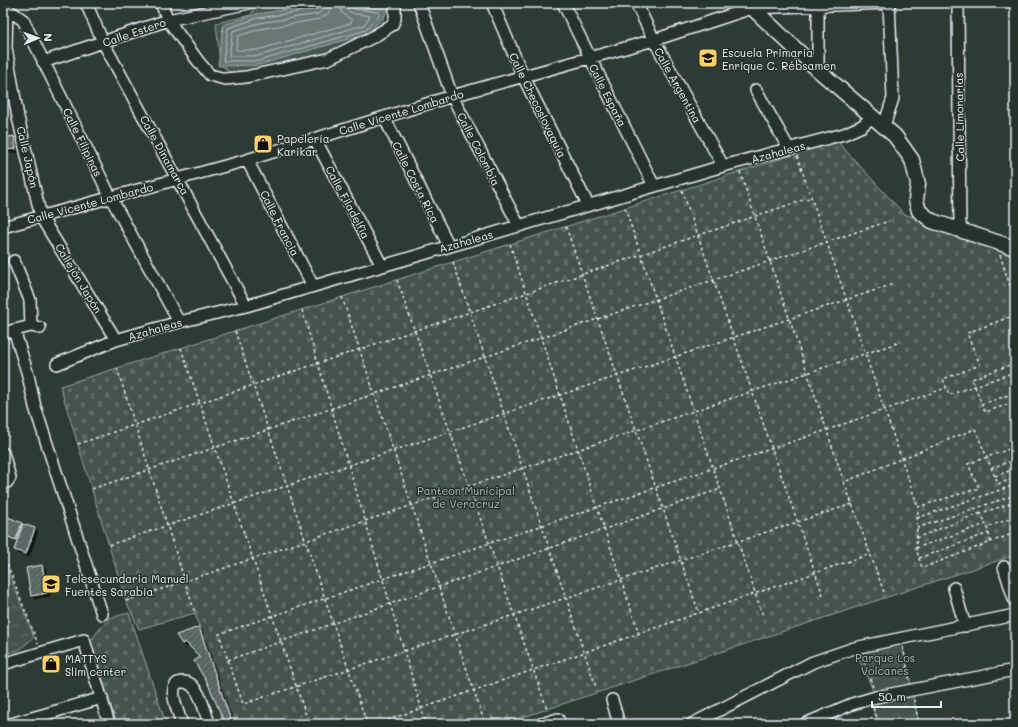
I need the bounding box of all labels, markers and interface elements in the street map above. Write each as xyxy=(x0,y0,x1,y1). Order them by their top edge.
street label: Calle Estero xyxy=(100,14,168,50)
north arrow xyxy=(18,18,58,58)
text: N xyxy=(41,33,56,42)
street label: Calle Argentina xyxy=(651,45,705,126)
place label: Escuela Primaria Enrique C. Rébsamen xyxy=(722,45,836,73)
school or university icon: Escuela Primaria Enrique C. Rébsamen xyxy=(697,47,719,69)
street label: Calle Checoslovaquia xyxy=(506,50,570,160)
street label: Calle España xyxy=(586,61,630,129)
street label: Calle Limonarias xyxy=(951,72,967,162)
street label: Calle Vicente Lombardo xyxy=(337,86,466,138)
street label: Calle Filipinas xyxy=(60,105,106,179)
street label: Calle Colombia xyxy=(454,110,504,188)
street label: Calle Dinamarca xyxy=(137,112,193,198)
street label: Calle Japón xyxy=(14,125,42,189)
place label: Papelería Karikar xyxy=(277,131,330,159)
shop icon: Papelería Karikar xyxy=(252,133,274,155)
street label: Azahaleas xyxy=(749,138,807,166)
street label: Calle Costa Rica xyxy=(389,139,443,225)
street label: Calle Filadelfia xyxy=(322,163,374,241)
street label: Calle Vicente Lombardo xyxy=(26,179,155,227)
street label: Calle Francia xyxy=(257,188,303,259)
street label: Azahaleas xyxy=(437,226,495,256)
street label: Callejón Japón xyxy=(52,240,106,316)
street label: Azahaleas xyxy=(126,314,184,344)
park label: Panteon Municipal de Veracruz xyxy=(417,483,515,511)
place label: Telesecundaria Manuel Fuentes Sarabia xyxy=(65,571,189,599)
school or university icon: Telesecundaria Manuel Fuentes Sarabia xyxy=(40,573,62,595)
park label: Parque Los Volcanes xyxy=(855,650,915,678)
place label: MATTYS Slim center xyxy=(65,651,126,679)
shop icon: MATTYS Slim center xyxy=(40,653,62,675)
scale bar xyxy=(872,683,941,709)
text: 50 m xyxy=(878,688,906,704)

